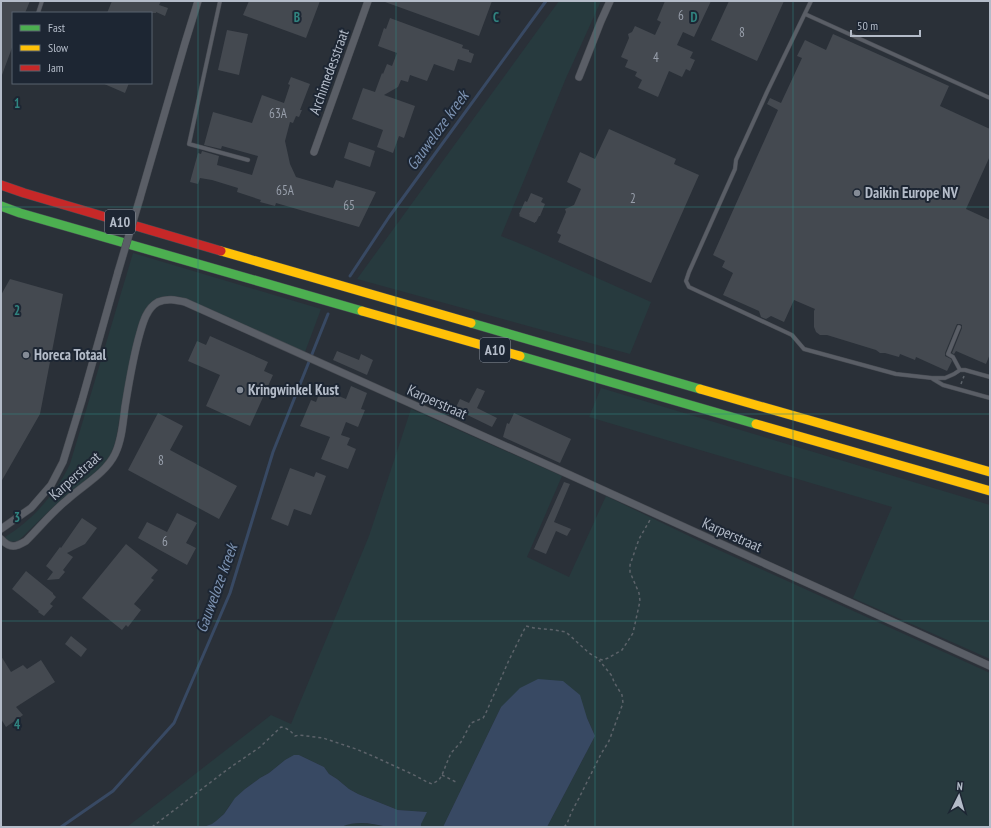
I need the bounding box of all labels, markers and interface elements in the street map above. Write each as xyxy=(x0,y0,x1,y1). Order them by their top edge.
house number: 6 xyxy=(678,7,684,24)
text: B xyxy=(294,9,300,26)
text: C xyxy=(493,9,499,26)
text: D xyxy=(691,9,698,26)
legend xyxy=(12,12,152,84)
scale bar xyxy=(851,12,920,38)
text: 50 m xyxy=(857,18,878,33)
text: Fast xyxy=(48,20,66,35)
house number: 8 xyxy=(739,24,745,41)
street label: Archimedesstraat xyxy=(304,26,353,117)
text: Slow xyxy=(48,40,69,55)
house number: 4 xyxy=(653,49,659,66)
text: Jam xyxy=(47,60,64,75)
water label: Gauweloze kreek xyxy=(402,85,473,174)
text: 1 xyxy=(14,95,20,112)
house number: 63A xyxy=(269,105,288,122)
house number: 65A xyxy=(276,182,295,199)
place label: Daikin Europe NV xyxy=(865,183,958,202)
marker: Daikin Europe NV xyxy=(852,188,862,198)
house number: 2 xyxy=(630,190,636,207)
house number: 65 xyxy=(343,197,355,214)
road number: A10 xyxy=(105,210,135,234)
text: 2 xyxy=(14,302,20,319)
road number: A10 xyxy=(480,338,510,362)
place label: Horeca Totaal xyxy=(34,345,107,364)
marker: Horeca Totaal xyxy=(21,350,31,360)
place label: Kringwinkel Kust xyxy=(248,380,339,399)
street label: Karperstraat xyxy=(404,380,470,423)
marker: Kringwinkel Kust xyxy=(235,385,245,395)
street label: Karperstraat xyxy=(45,447,105,504)
house number: 8 xyxy=(158,452,164,469)
text: 3 xyxy=(14,509,20,526)
street label: Karperstraat xyxy=(699,513,765,556)
house number: 6 xyxy=(162,533,168,550)
water label: Gauweloze kreek xyxy=(191,539,242,635)
text: 4 xyxy=(14,716,21,733)
north arrow xyxy=(939,776,979,816)
text: N xyxy=(956,779,963,793)

